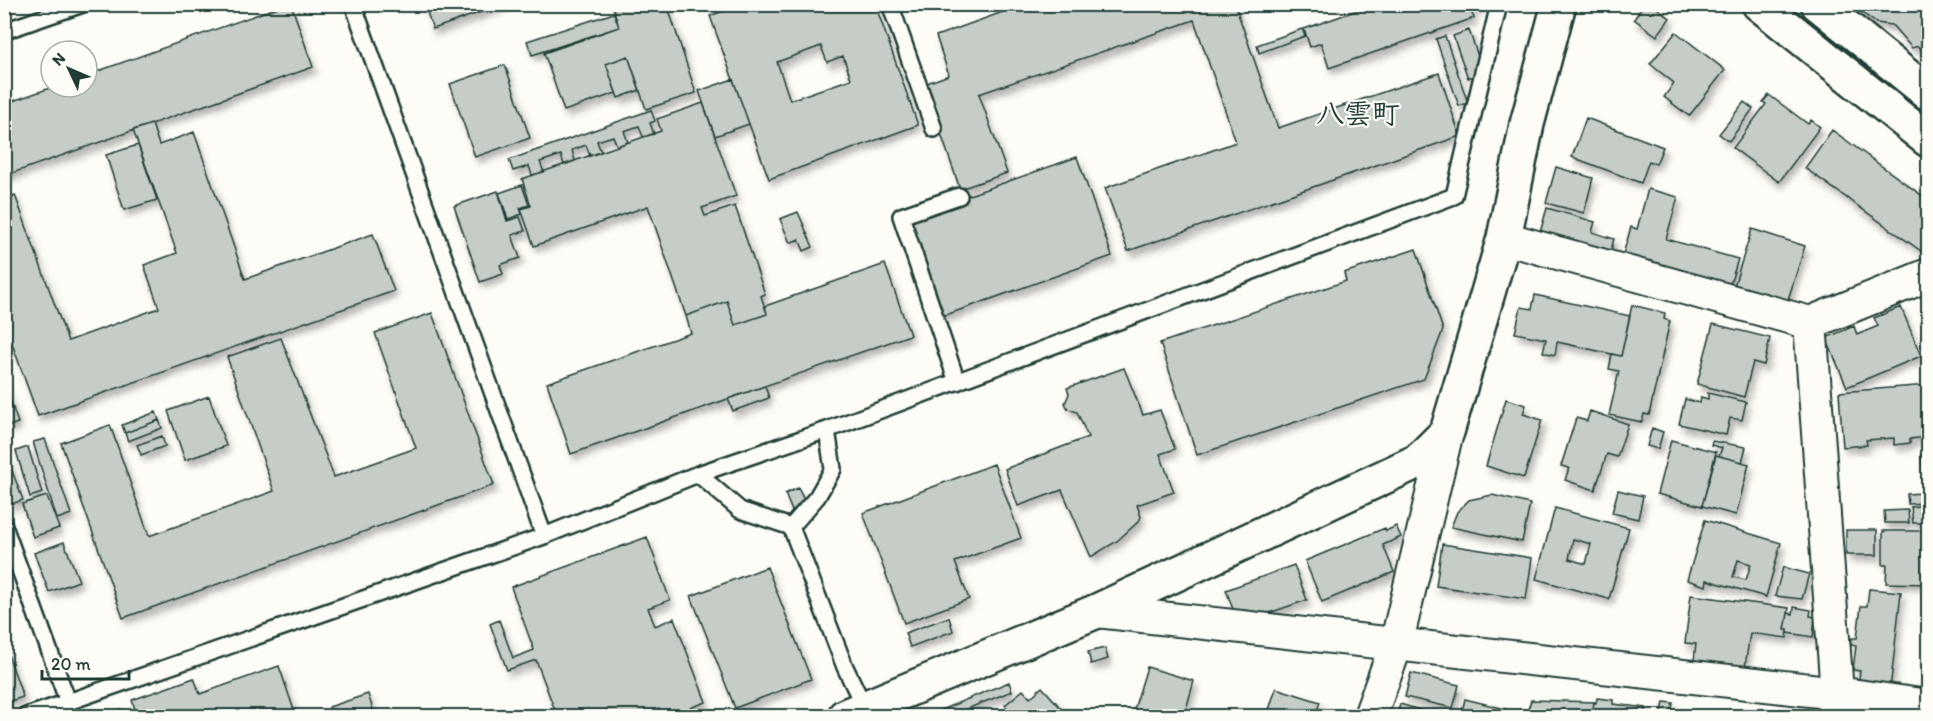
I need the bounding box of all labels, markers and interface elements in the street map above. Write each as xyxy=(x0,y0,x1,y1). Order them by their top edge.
north arrow xyxy=(39,39,99,99)
text: N xyxy=(48,48,69,69)
district label: 八雲町 xyxy=(1316,96,1400,130)
scale bar xyxy=(42,643,129,681)
text: 20 m xyxy=(51,653,91,675)

